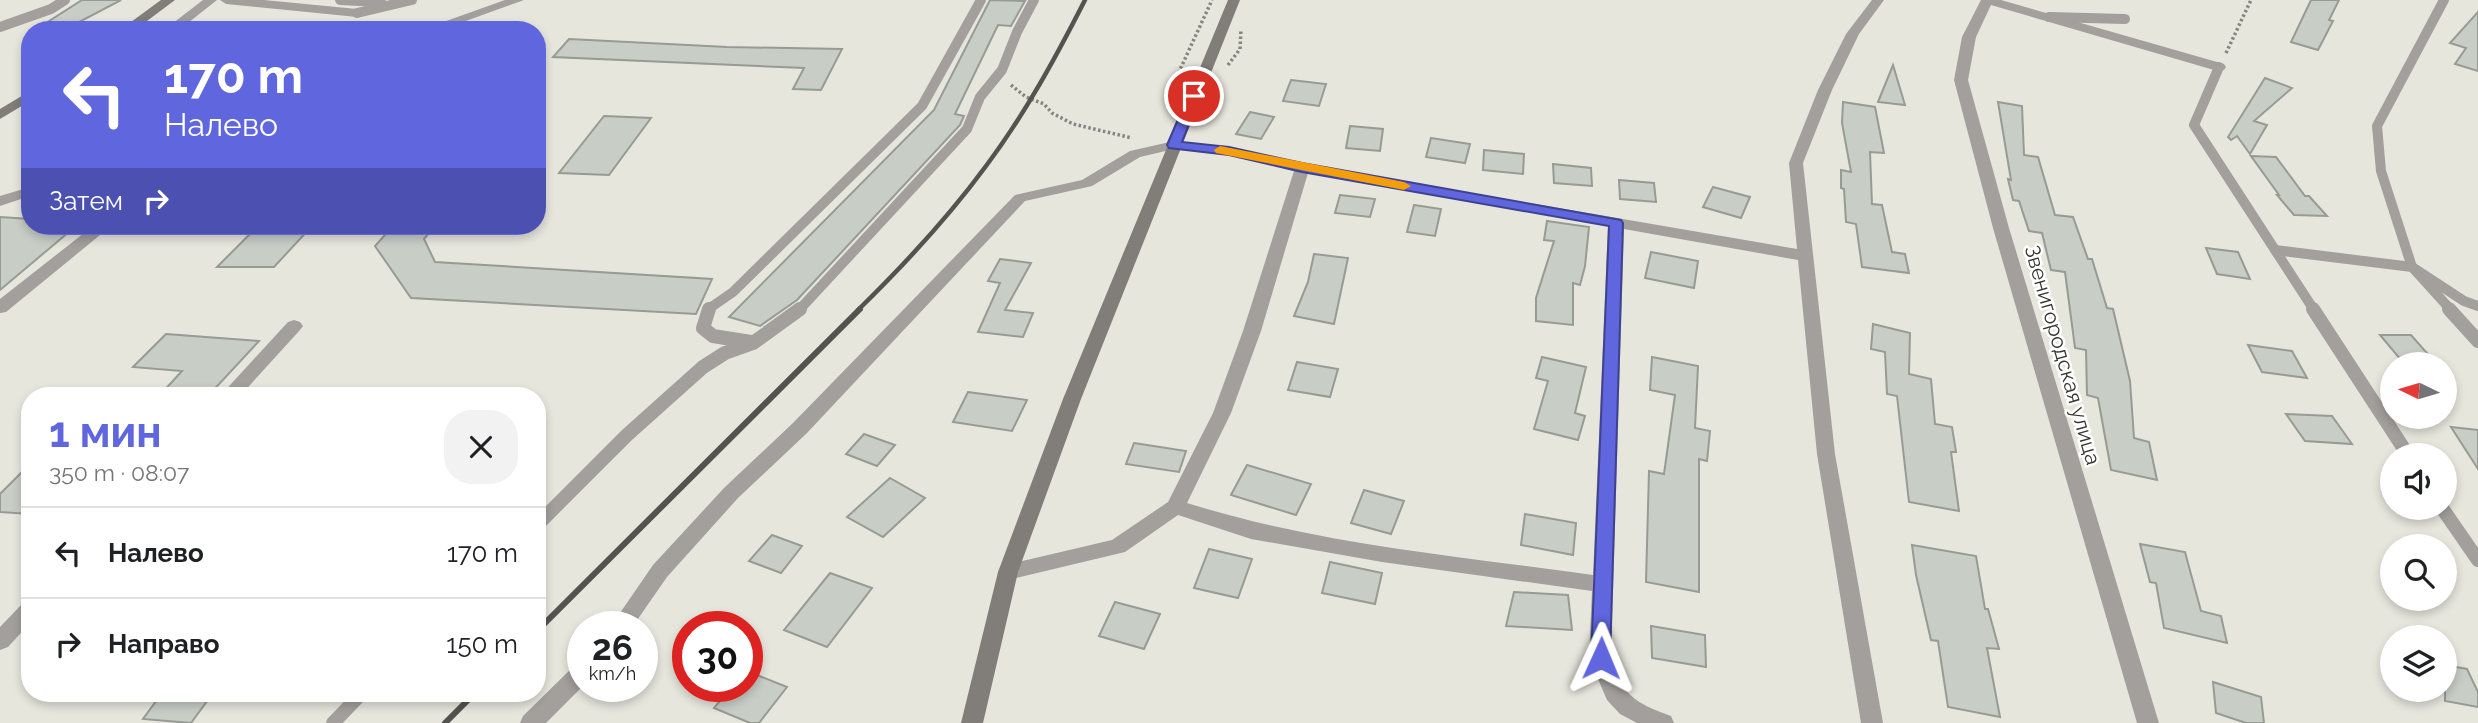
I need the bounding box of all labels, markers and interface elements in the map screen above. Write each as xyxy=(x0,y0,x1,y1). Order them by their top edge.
text: 170 m xyxy=(164,47,303,104)
icon: left xyxy=(49,49,140,140)
pin xyxy=(1164,66,1224,126)
icon: arrive xyxy=(1175,77,1213,115)
text: Налево xyxy=(164,106,278,143)
icon: right xyxy=(137,182,175,220)
text: Затем xyxy=(49,186,123,216)
street label: Звенигородская улица xyxy=(2020,242,2106,468)
north arrow xyxy=(2380,352,2457,429)
map controls xyxy=(2380,352,2457,702)
text: 1 мин xyxy=(49,408,162,457)
button: close xyxy=(444,410,518,484)
button: sound xyxy=(2380,443,2457,520)
text: 350 m · 08:07 xyxy=(49,459,189,486)
icon: left xyxy=(49,534,87,572)
button: search xyxy=(2380,534,2457,611)
text: Налево xyxy=(108,538,204,568)
text: 170 m xyxy=(447,538,518,568)
speed limit sign: 30 xyxy=(672,611,763,702)
position arrow xyxy=(1564,621,1638,695)
icon: right xyxy=(49,625,87,663)
button: layers xyxy=(2380,625,2457,702)
text: 26 xyxy=(592,627,633,668)
text: Направо xyxy=(108,629,219,659)
text: 150 m xyxy=(446,629,518,659)
text: km/h xyxy=(589,663,636,684)

